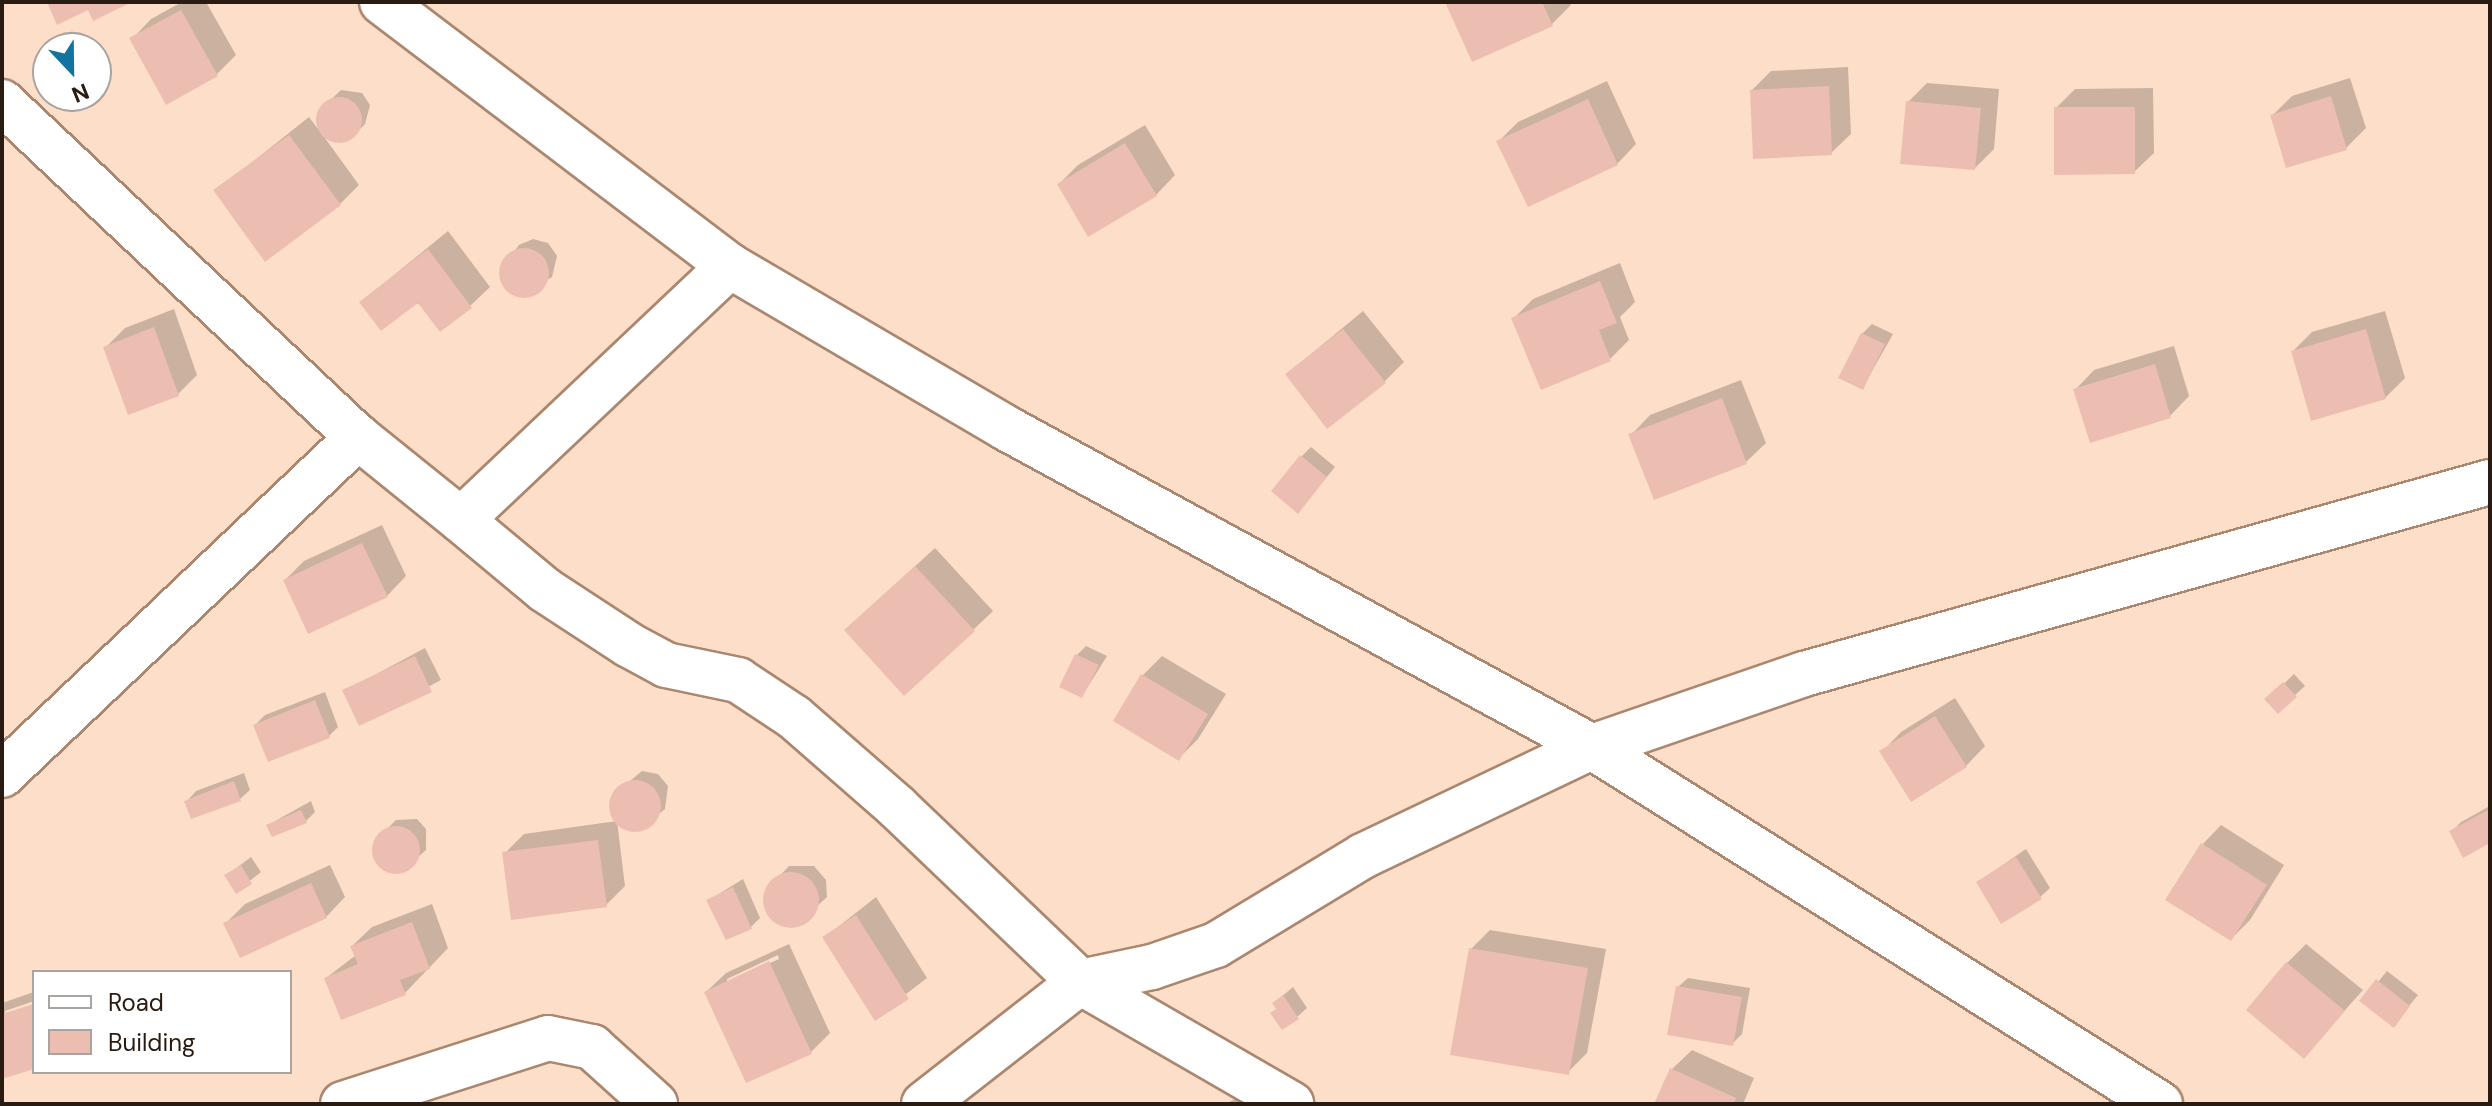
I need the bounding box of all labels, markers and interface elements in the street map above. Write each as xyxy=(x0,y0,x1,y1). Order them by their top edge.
north arrow xyxy=(32,32,112,112)
text: N xyxy=(68,76,93,109)
legend xyxy=(32,970,292,1074)
text: Road xyxy=(108,987,164,1018)
text: Building xyxy=(108,1027,195,1058)

